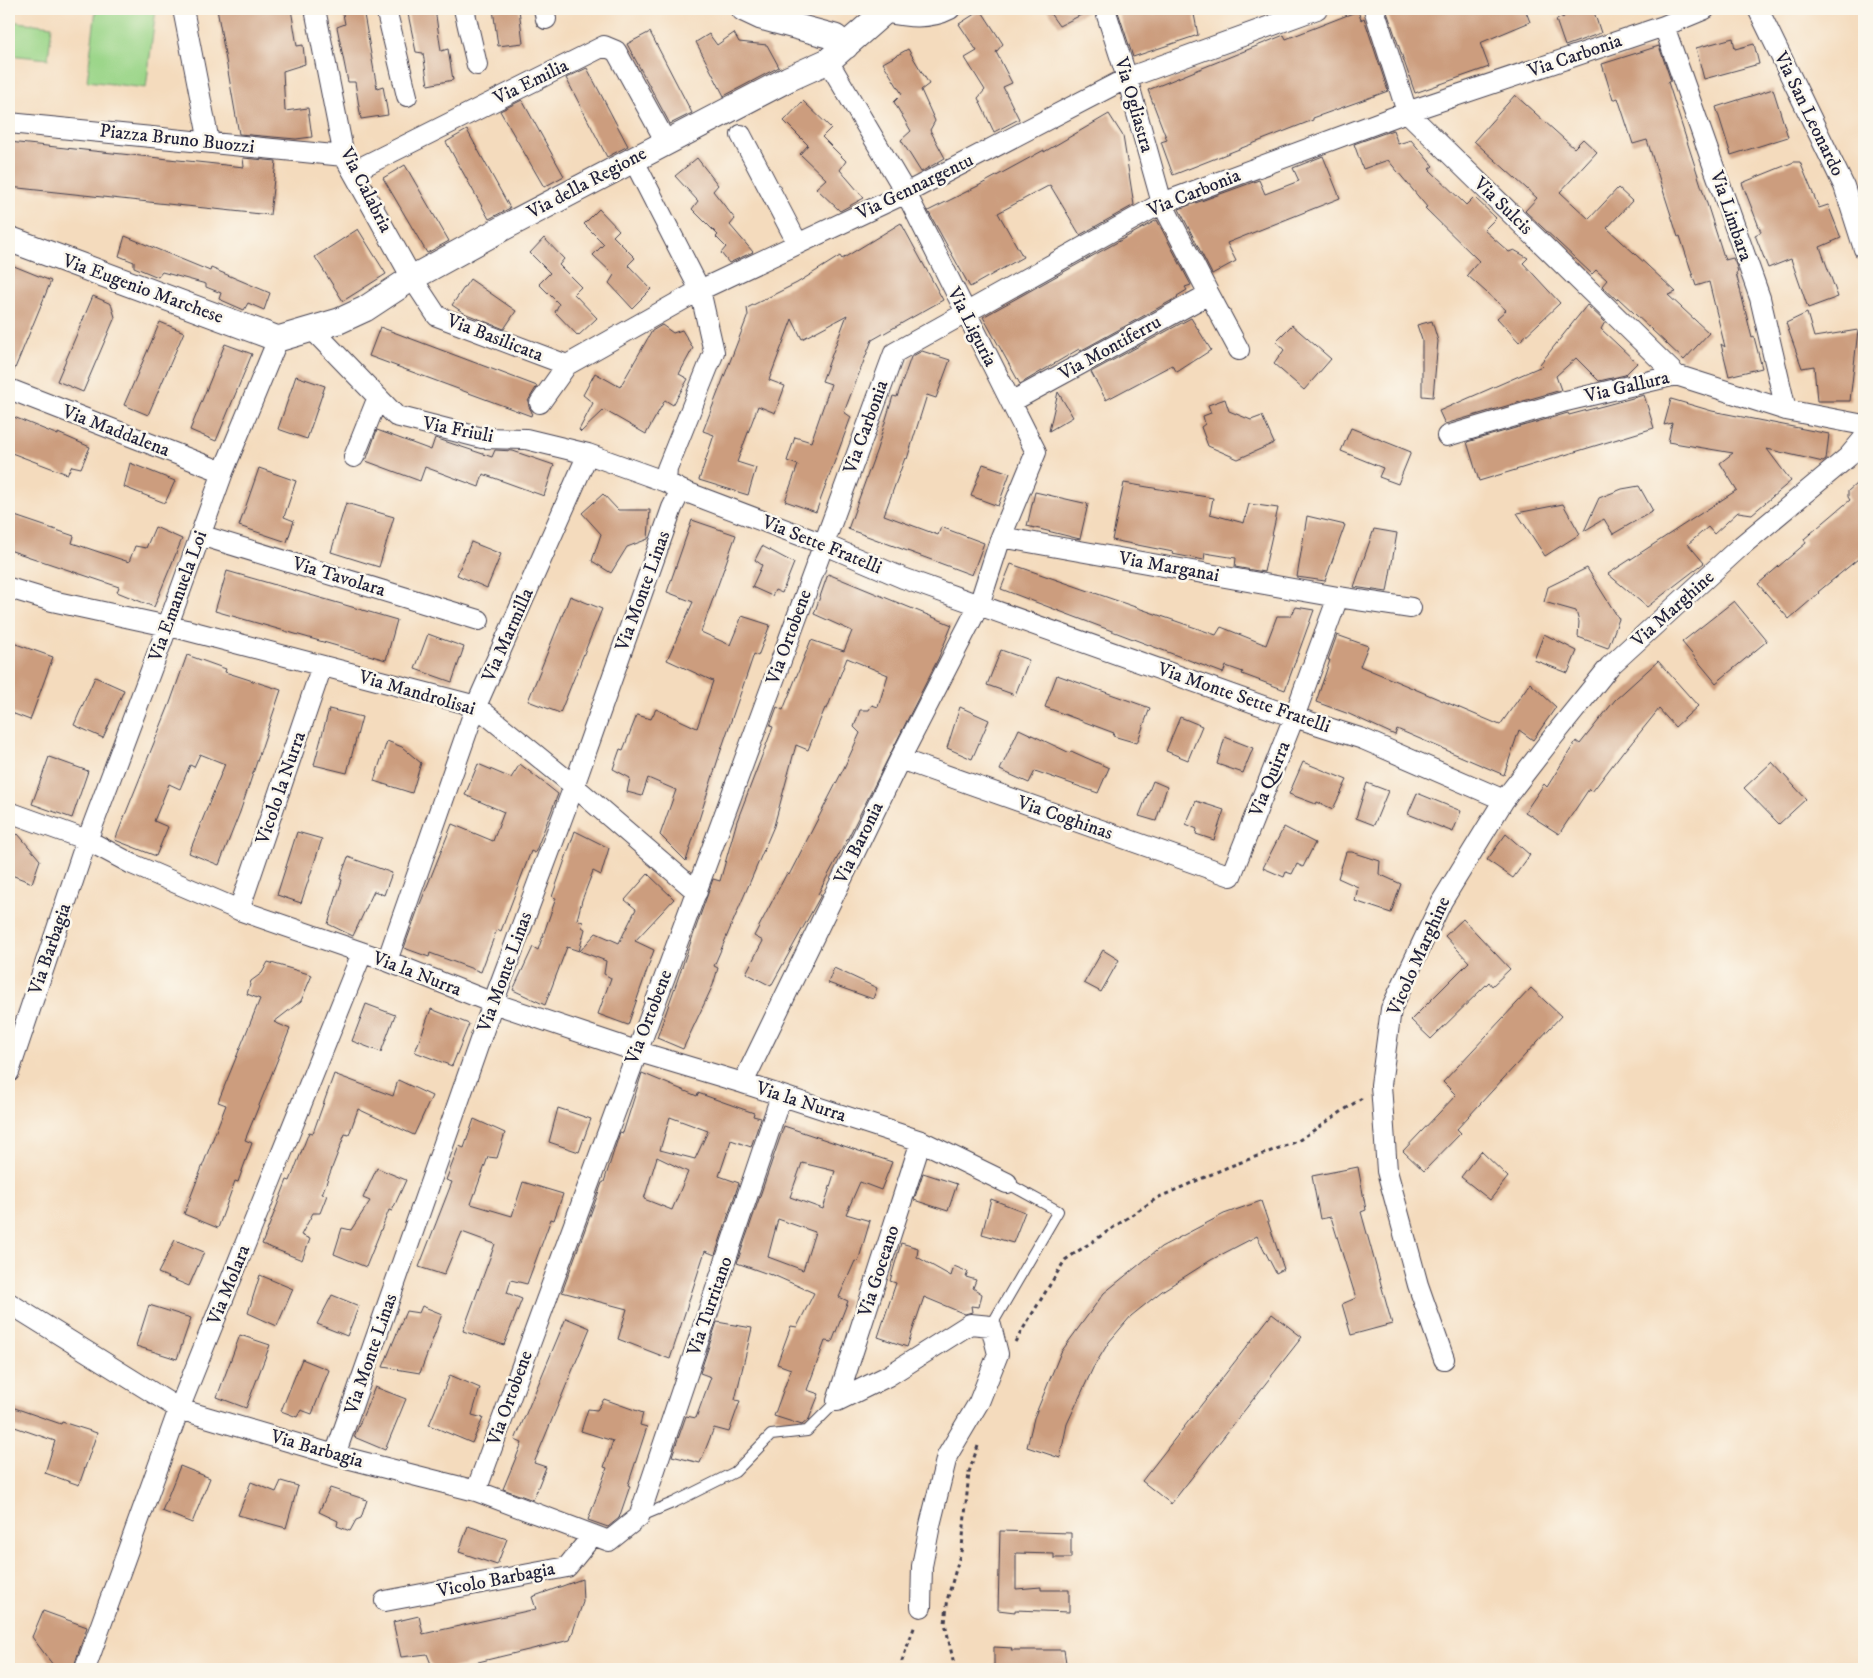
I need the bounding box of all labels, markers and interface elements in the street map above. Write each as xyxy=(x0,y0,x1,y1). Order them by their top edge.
street label: Via Carbonia xyxy=(1524,29,1625,83)
street label: Via San Leonardo xyxy=(1769,47,1849,180)
street label: Via Emilia xyxy=(489,54,572,110)
street label: Via Ogliastra xyxy=(1109,54,1159,155)
street label: Piazza Bruno Buozzi xyxy=(98,119,256,159)
street label: Via della Regione xyxy=(523,142,651,224)
street label: Via Calabria xyxy=(334,143,397,236)
street label: Via Gennargentu xyxy=(852,149,977,226)
street label: Via Carbonia xyxy=(1143,164,1244,222)
street label: Via Limbara xyxy=(1705,167,1757,264)
street label: Via Sulcis xyxy=(1468,172,1537,240)
street label: Via Eugenio Marchese xyxy=(59,249,227,329)
street label: Via Liguria xyxy=(942,283,1002,371)
street label: Via Basilicata xyxy=(443,309,546,367)
street label: Via Montiferru xyxy=(1054,310,1165,386)
street label: Via Gallura xyxy=(1582,366,1671,408)
street label: Via Carbonia xyxy=(838,377,894,478)
street label: Via Maddalena xyxy=(58,400,173,462)
street label: Via Friuli xyxy=(420,412,495,448)
street label: Via Sette Fratelli xyxy=(758,510,885,579)
street label: Via Emanuela Loi xyxy=(143,527,212,665)
street label: Via Monte Linas xyxy=(610,528,675,655)
street label: Via Marganai xyxy=(1116,547,1221,587)
street label: Via Tavolara xyxy=(289,552,388,602)
street label: Via Marghine xyxy=(1626,566,1719,653)
street label: Via Marmilla xyxy=(477,585,539,686)
street label: Via Ortobene xyxy=(761,586,817,689)
street label: Via Monte Sette Fratelli xyxy=(1154,657,1333,738)
street label: Via Mandrolisai xyxy=(355,665,478,721)
street label: Vicolo la Nurra xyxy=(251,729,311,848)
street label: Via Quirra xyxy=(1244,738,1296,821)
street label: Via Coghinas xyxy=(1013,791,1116,845)
street label: Via Baronia xyxy=(829,798,889,889)
street label: Vicolo Marghine xyxy=(1382,893,1455,1020)
street label: Via Barbagia xyxy=(23,900,76,999)
street label: Via Monte Linas xyxy=(472,909,537,1036)
street label: Via la Nurra xyxy=(368,946,465,1001)
street label: Via Ortobene xyxy=(620,966,678,1068)
street label: Via la Nurra xyxy=(752,1076,849,1127)
street label: Via Goceano xyxy=(853,1222,905,1321)
street label: Via Molara xyxy=(202,1242,255,1329)
street label: Via Turritano xyxy=(682,1253,738,1360)
street label: Via Monte Linas xyxy=(339,1291,402,1418)
street label: Via Ortobene xyxy=(482,1347,538,1450)
street label: Via Barbagia xyxy=(267,1425,366,1473)
street label: Vicolo Barbagia xyxy=(434,1557,557,1603)

